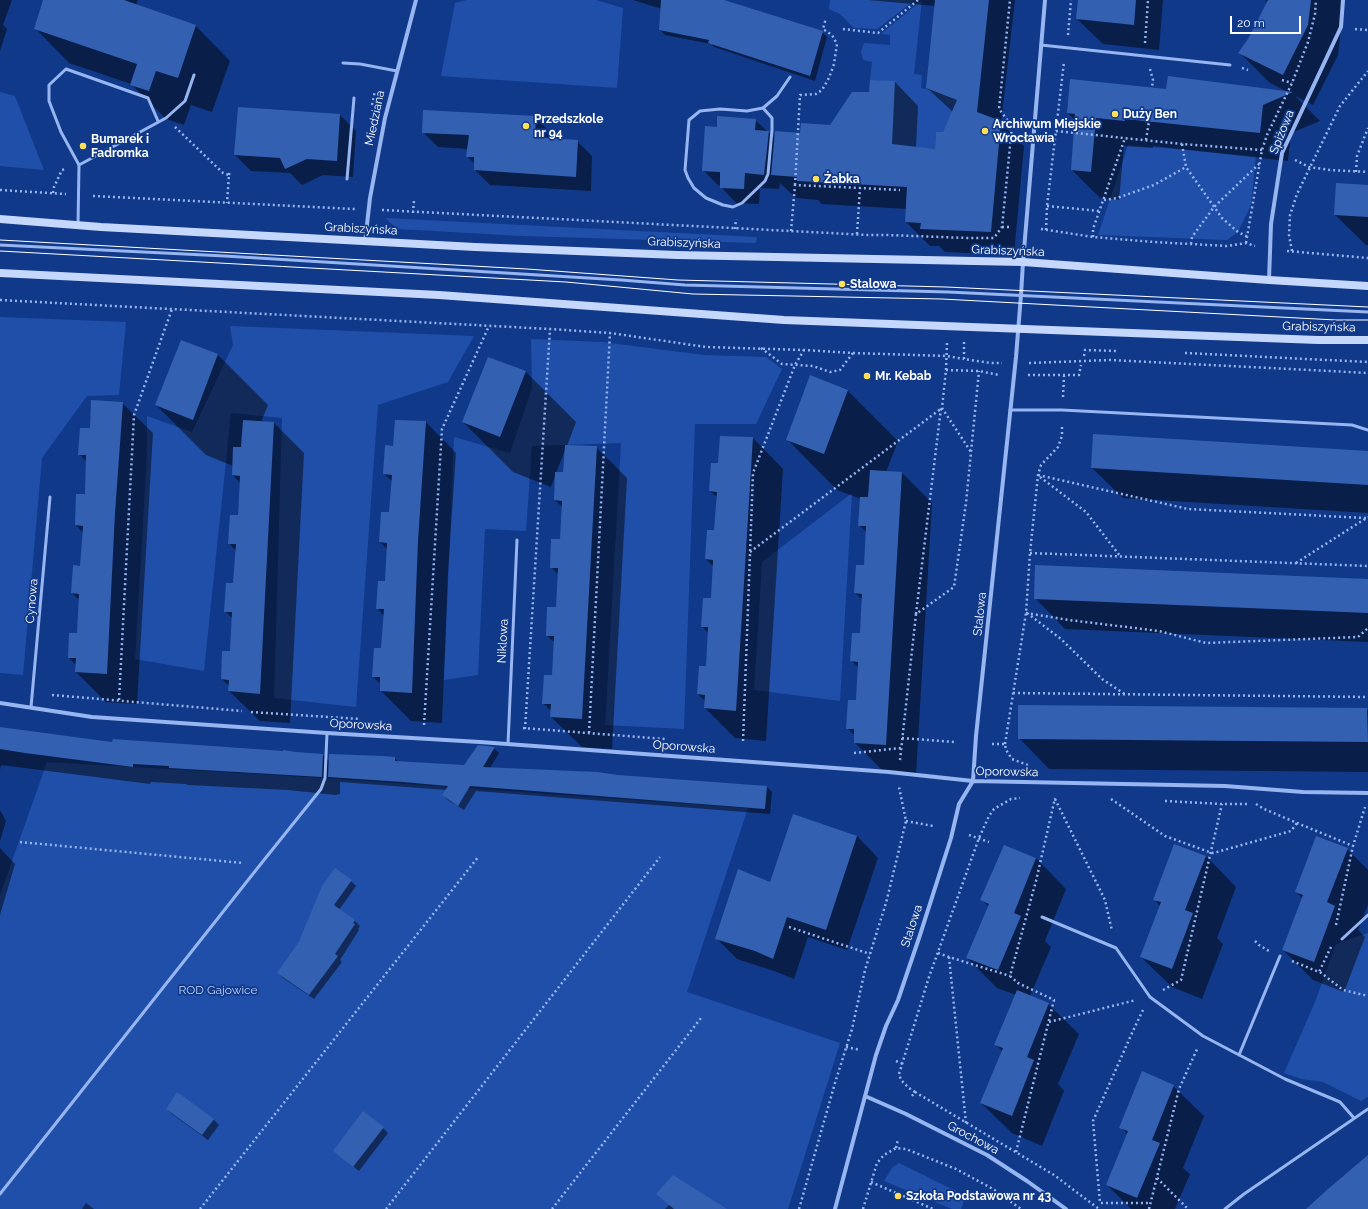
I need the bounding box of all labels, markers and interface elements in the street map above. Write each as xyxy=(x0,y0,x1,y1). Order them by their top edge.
scale bar xyxy=(1232,8,1303,34)
text: 20 m xyxy=(1237,16,1265,30)
street label: Miedziana xyxy=(362,89,388,147)
place label: Duży Ben xyxy=(1123,107,1177,121)
street label: Spiżowa xyxy=(1267,108,1297,156)
marker: Duży Ben xyxy=(1110,109,1120,119)
place label: Przedszkole nr 94 xyxy=(534,112,603,140)
place label: Archiwum Miejskie Wrocławia xyxy=(993,117,1101,145)
marker: Przedszkole nr 94 xyxy=(521,121,531,131)
marker: Archiwum Miejskie Wrocławia xyxy=(980,126,990,136)
place label: Bumarek i Fadromka xyxy=(91,132,149,160)
marker: Bumarek i Fadromka xyxy=(78,141,88,151)
place label: Żabka xyxy=(824,172,860,186)
marker: Żabka xyxy=(811,174,821,184)
street label: Grabiszyńska xyxy=(324,220,398,238)
street label: Grabiszyńska xyxy=(647,235,721,251)
street label: Grabiszyńska xyxy=(971,243,1045,259)
place label: Stalowa xyxy=(850,277,896,291)
marker: Stalowa xyxy=(837,279,847,289)
street label: Grabiszyńska xyxy=(1282,319,1356,335)
place label: Mr. Kebab xyxy=(875,369,931,383)
marker: Mr. Kebab xyxy=(862,371,872,381)
street label: Cynowa xyxy=(23,578,41,624)
street label: Stalowa xyxy=(971,591,989,637)
street label: Niklowa xyxy=(495,618,511,664)
street label: Oporowska xyxy=(329,716,393,734)
street label: Oporowska xyxy=(652,738,716,756)
street label: Oporowska xyxy=(976,764,1038,780)
street label: Stalowa xyxy=(898,903,926,949)
park label: ROD Gajowice xyxy=(178,983,258,997)
street label: Grochowa xyxy=(945,1118,1001,1158)
place label: Szkoła Podstawowa nr 43 xyxy=(906,1189,1051,1203)
marker: Szkoła Podstawowa nr 43 xyxy=(893,1191,903,1201)

